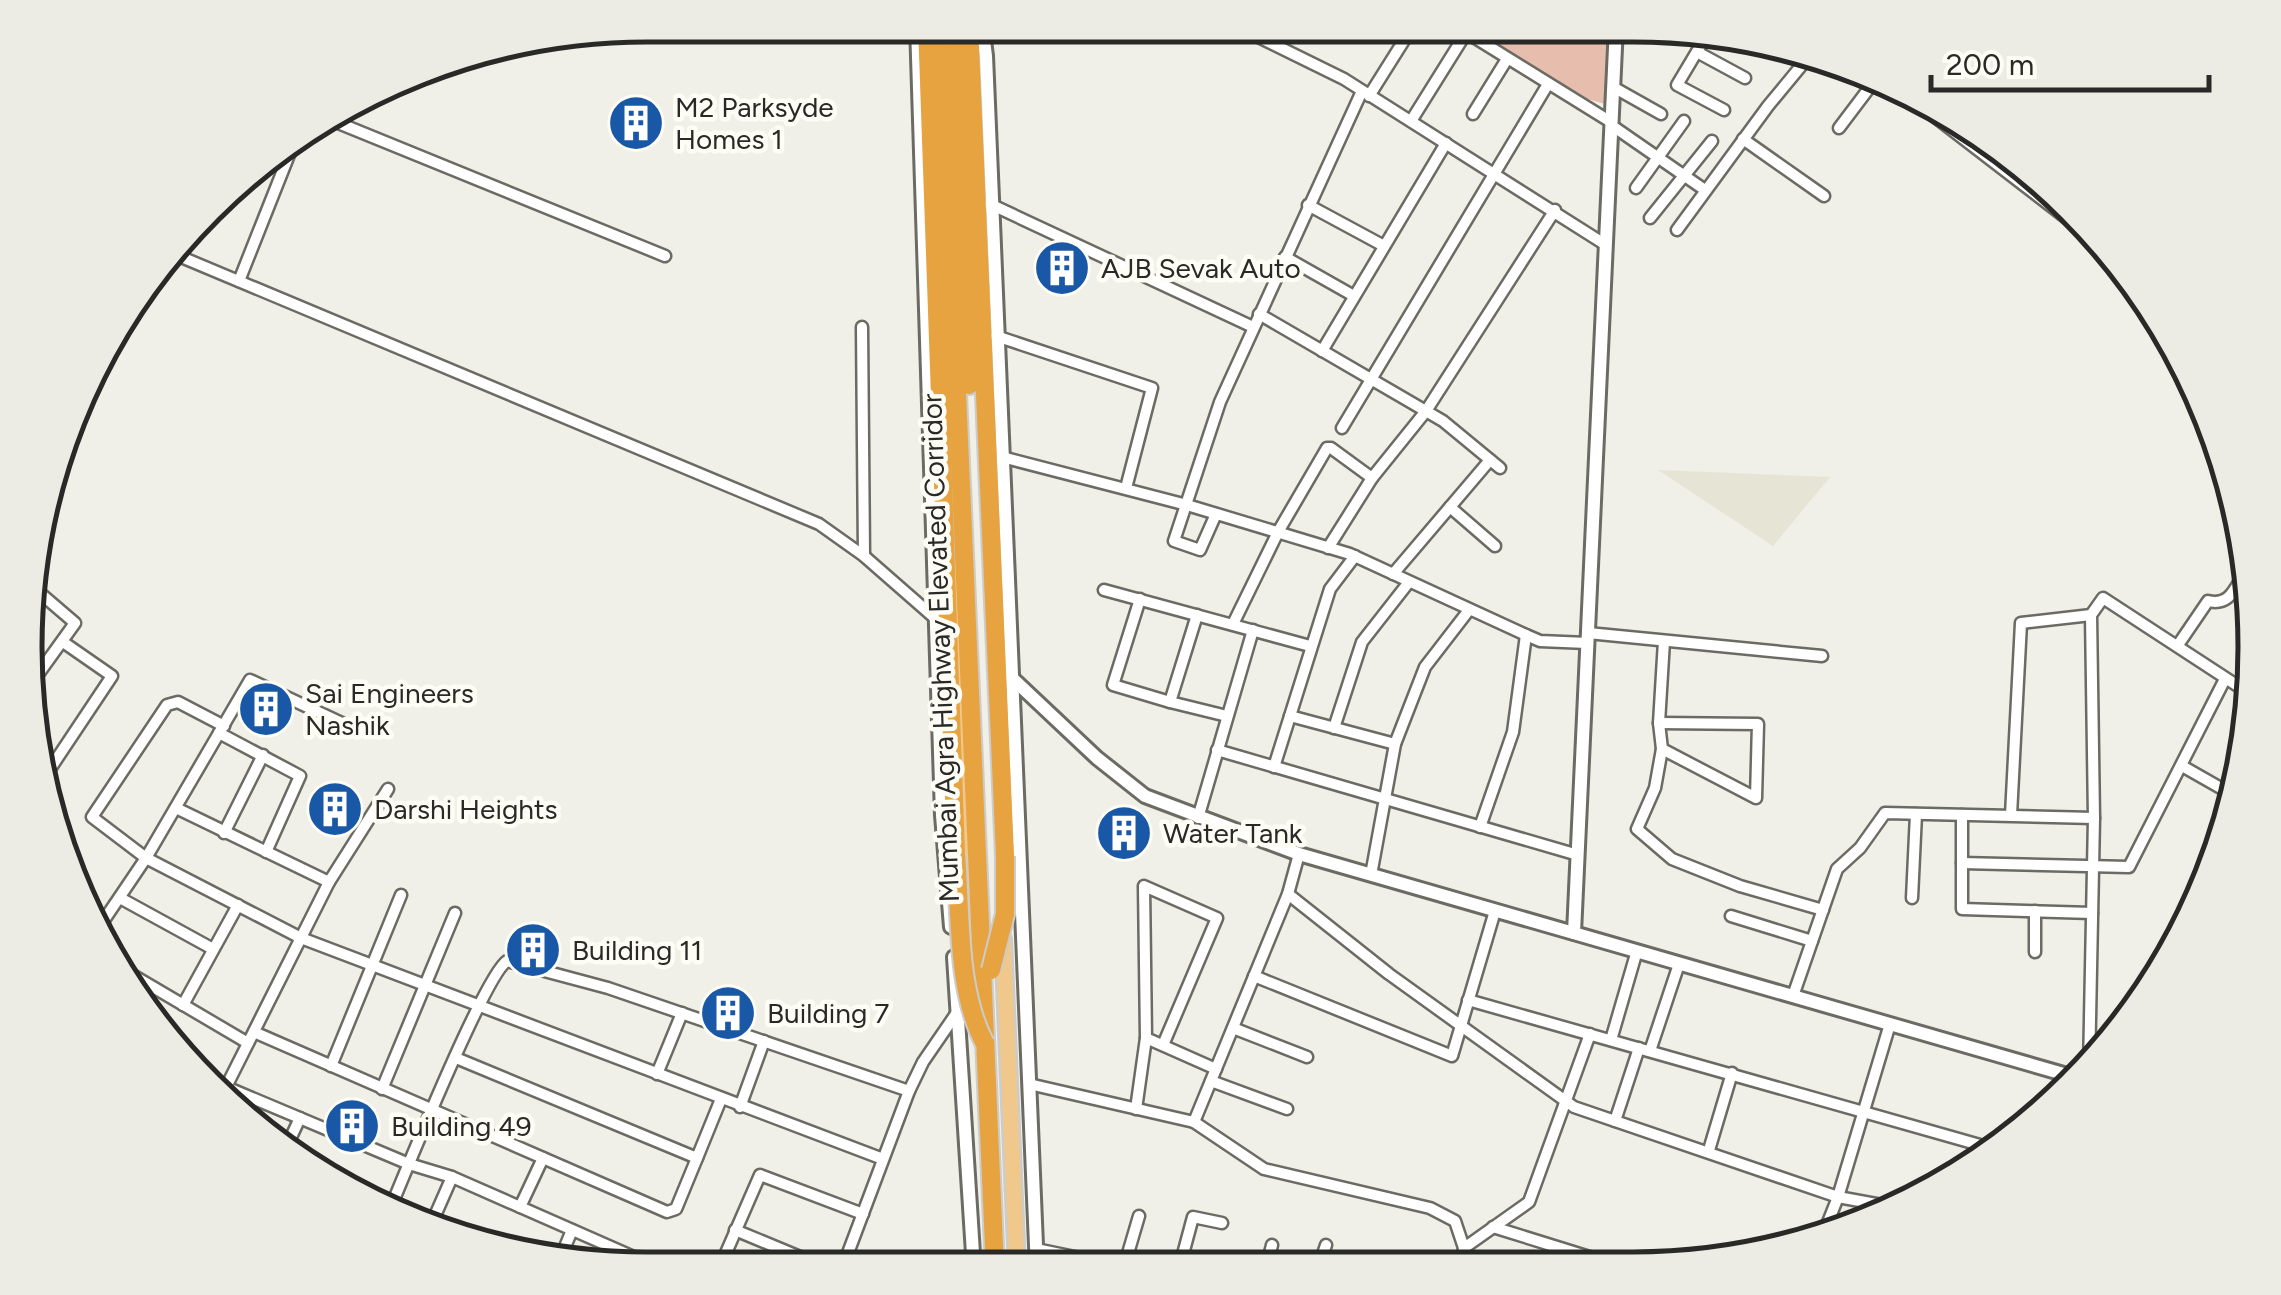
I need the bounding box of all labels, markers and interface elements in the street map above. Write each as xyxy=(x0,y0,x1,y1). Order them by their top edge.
scale bar xyxy=(1931,30,2208,92)
text: 200 m xyxy=(1946,46,2034,83)
place label: M2 Parksyde Homes 1 xyxy=(675,90,834,156)
building icon: M2 Parksyde Homes 1 xyxy=(606,93,666,153)
building icon: AJB Sevak Auto xyxy=(1032,238,1092,298)
place label: AJB Sevak Auto xyxy=(1101,251,1301,285)
street label: Mumbai Agra Highway Elevated Corridor xyxy=(914,392,966,903)
place label: Sai Engineers Nashik xyxy=(305,676,474,742)
building icon: Sai Engineers Nashik xyxy=(236,679,296,739)
building icon: Darshi Heights xyxy=(305,779,365,839)
place label: Darshi Heights xyxy=(374,792,558,826)
building icon: Water Tank xyxy=(1094,803,1154,863)
place label: Water Tank xyxy=(1163,816,1303,850)
building icon: Building 11 xyxy=(503,920,563,980)
place label: Building 11 xyxy=(572,933,702,967)
building icon: Building 7 xyxy=(698,983,758,1043)
place label: Building 7 xyxy=(767,996,889,1030)
building icon: Building 49 xyxy=(322,1096,382,1156)
place label: Building 49 xyxy=(391,1109,532,1143)

